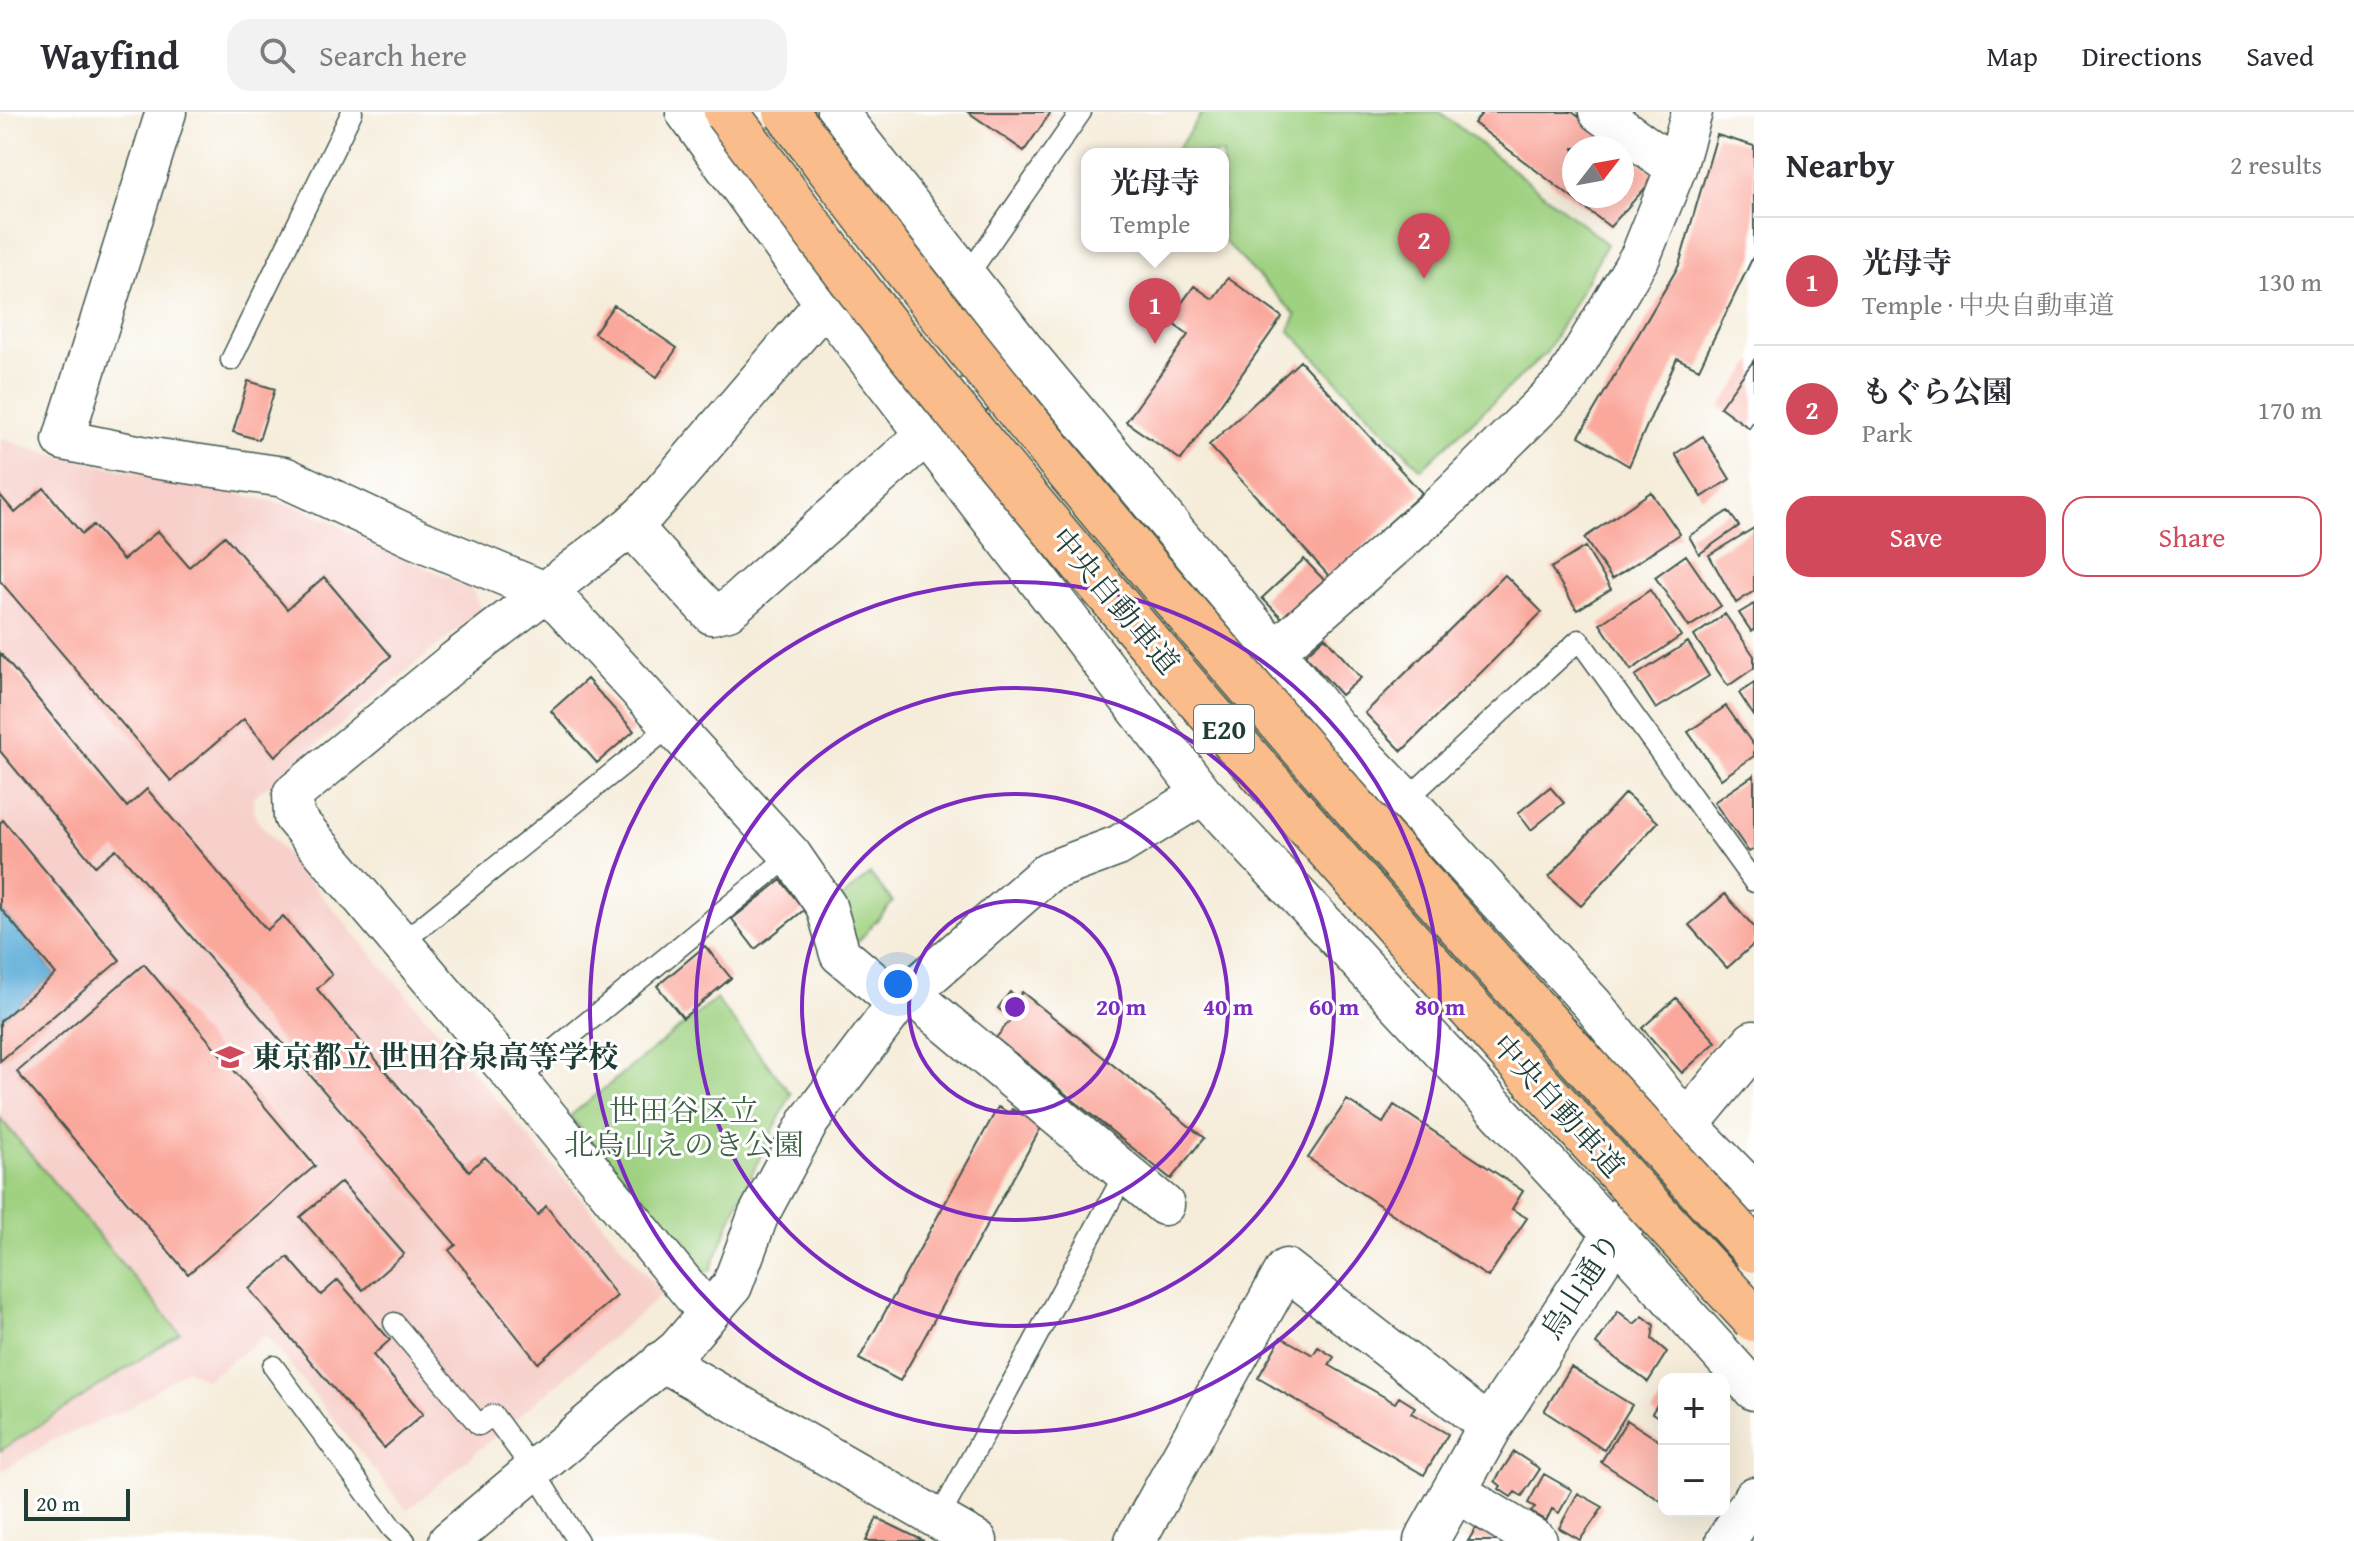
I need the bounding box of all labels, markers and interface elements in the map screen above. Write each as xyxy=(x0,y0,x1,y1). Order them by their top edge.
search box xyxy=(227,19,787,91)
text: Wayfind xyxy=(40,27,179,83)
icon: search xyxy=(255,33,299,77)
text: Search here xyxy=(319,33,467,77)
text: Map xyxy=(1986,35,2038,76)
text: Directions xyxy=(2082,35,2202,76)
text: Saved xyxy=(2246,35,2314,76)
north arrow xyxy=(1562,136,1634,208)
text: Nearby xyxy=(1786,140,1895,189)
text: 2 results xyxy=(2230,145,2322,184)
popup xyxy=(1081,148,1229,252)
text: 光母寺 xyxy=(1110,160,1200,204)
text: Temple xyxy=(1110,204,1191,243)
pin: 2 xyxy=(1398,213,1450,279)
text: 光母寺 xyxy=(1862,240,1952,284)
text: 1 xyxy=(1805,262,1819,301)
text: 130 m xyxy=(2257,262,2322,301)
pin: 1 xyxy=(1129,278,1181,344)
text: Temple · 中央自動車道 xyxy=(1862,285,2114,324)
text: もぐら公園 xyxy=(1862,369,2012,413)
text: 2 xyxy=(1805,390,1819,429)
text: 170 m xyxy=(2257,390,2322,429)
text: Park xyxy=(1862,413,1912,452)
button: Save xyxy=(1786,496,2046,577)
button: Share xyxy=(2062,496,2322,577)
street label: 中央自動車道 xyxy=(1041,517,1190,683)
road number: E20 xyxy=(1194,705,1254,753)
your location xyxy=(878,964,918,1004)
text: 20 m xyxy=(1096,989,1147,1024)
text: 40 m xyxy=(1203,989,1254,1024)
text: 60 m xyxy=(1309,989,1360,1024)
text: 80 m xyxy=(1415,989,1466,1024)
centre of rings xyxy=(1001,993,1029,1021)
street label: 中央自動車道 xyxy=(1482,1024,1635,1187)
place label: 東京都立 世田谷泉高等学校 xyxy=(252,1034,619,1078)
school or university icon: 東京都立 世田谷泉高等学校 xyxy=(215,1042,245,1072)
park label: 世田谷区立 北烏山えのき公園 xyxy=(564,1088,804,1166)
street label: 烏山通り xyxy=(1529,1223,1631,1348)
map controls xyxy=(1658,1373,1730,1517)
button: + xyxy=(1658,1373,1730,1445)
button: − xyxy=(1658,1445,1730,1517)
scale bar xyxy=(24,1485,130,1521)
text: 20 m xyxy=(36,1487,80,1519)

